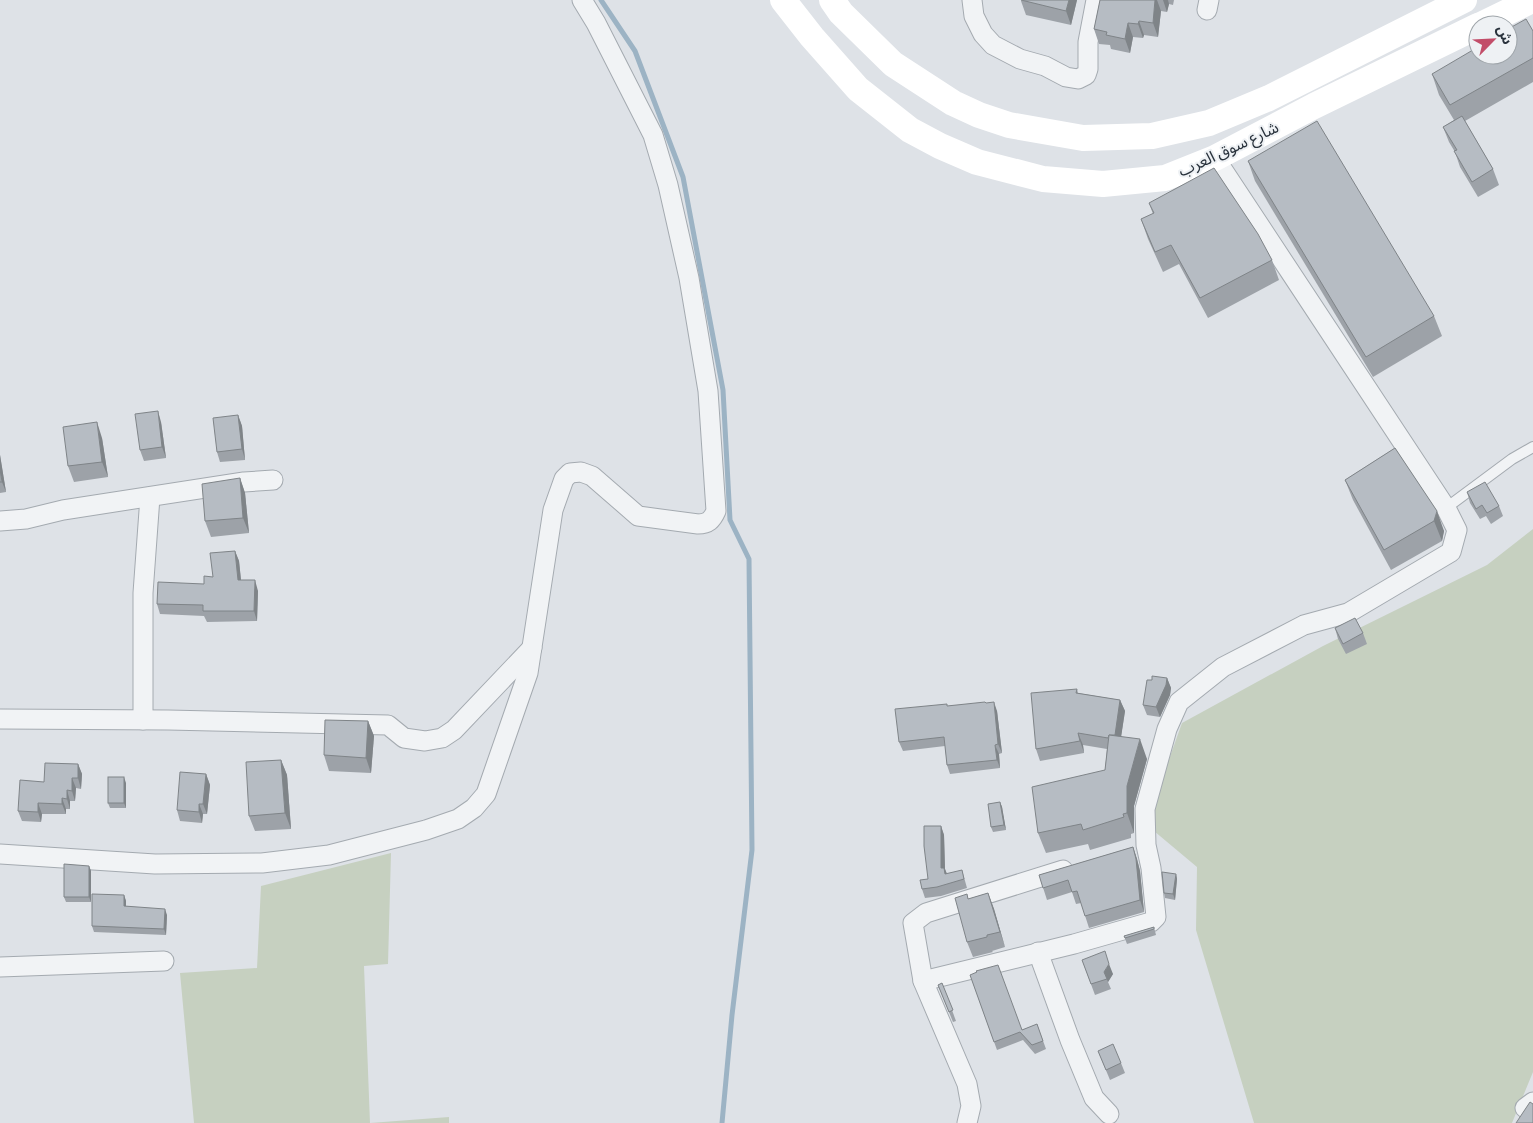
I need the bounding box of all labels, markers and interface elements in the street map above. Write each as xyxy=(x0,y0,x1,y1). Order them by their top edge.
north arrow xyxy=(1468,15,1518,65)
text: ش xyxy=(1494,22,1517,47)
street label: شارع سوق العرب xyxy=(1175,116,1283,183)

